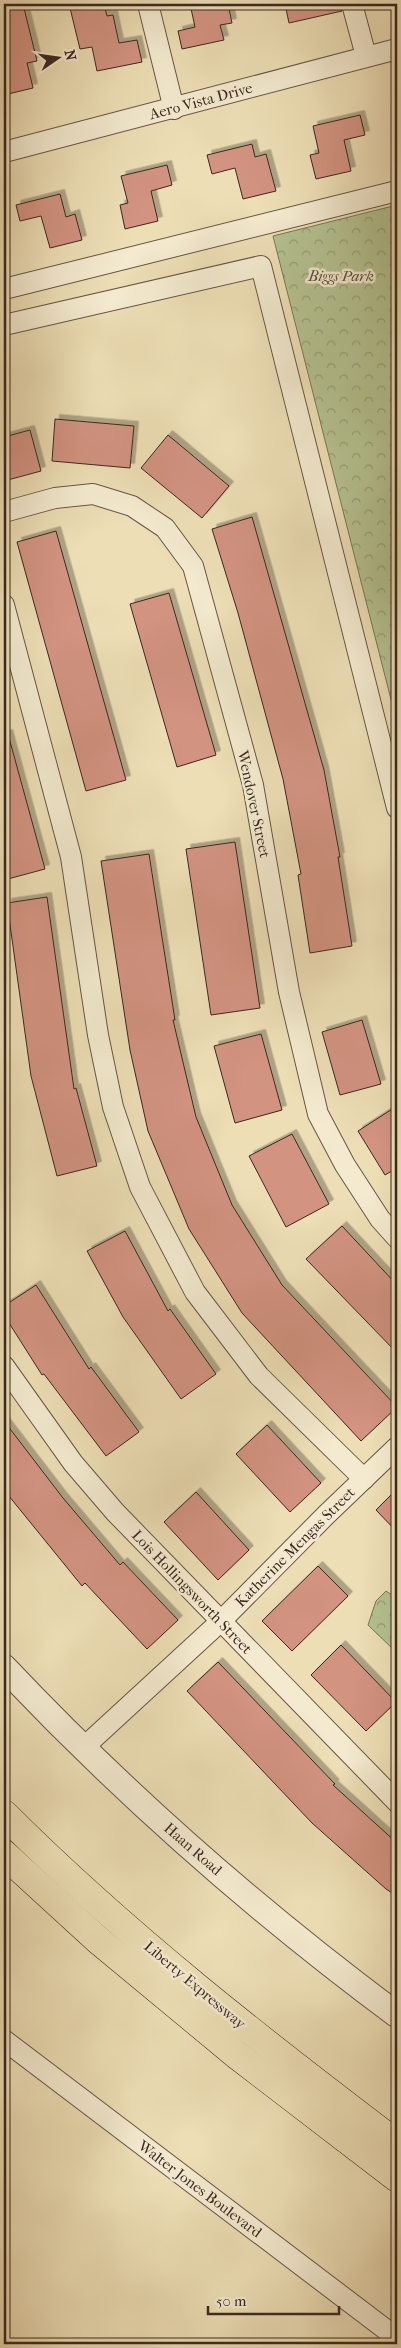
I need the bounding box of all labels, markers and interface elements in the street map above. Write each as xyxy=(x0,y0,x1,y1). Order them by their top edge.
north arrow xyxy=(32,32,82,82)
text: N xyxy=(61,48,80,63)
street label: Aero Vista Drive xyxy=(146,78,255,124)
park label: Biggs Park xyxy=(307,267,374,285)
street label: Wendover Street xyxy=(234,748,274,860)
street label: Katherine Mengas Street xyxy=(231,1483,359,1611)
street label: Lois Hollingsworth Street xyxy=(128,1526,256,1658)
street label: Haan Road xyxy=(160,1819,226,1880)
street label: Liberty Expressway xyxy=(141,1937,250,2033)
street label: Walter Jones Boulevard xyxy=(134,2136,266,2242)
scale bar xyxy=(208,2283,340,2315)
text: 50 m xyxy=(216,2292,247,2310)

